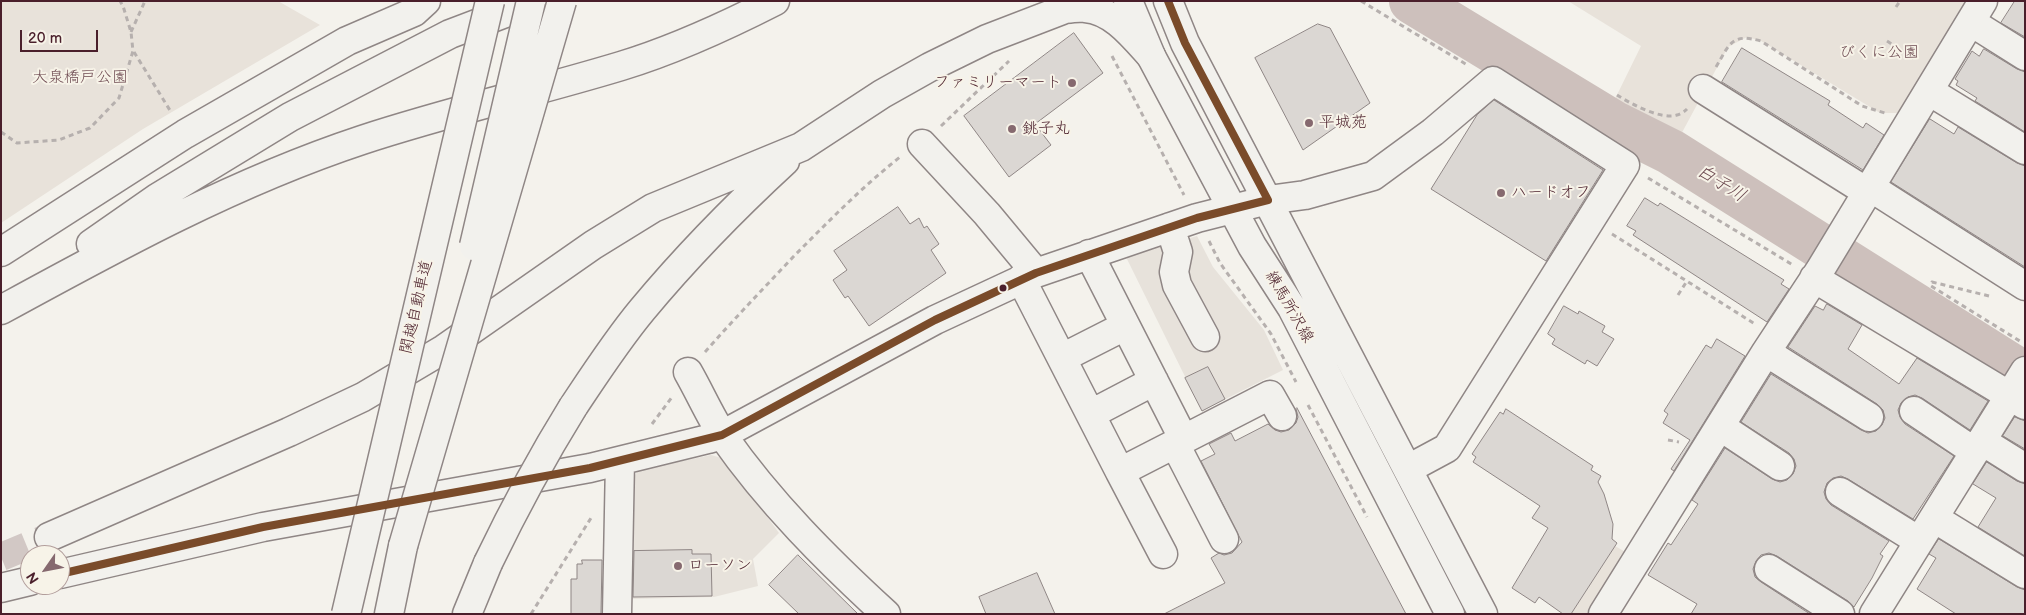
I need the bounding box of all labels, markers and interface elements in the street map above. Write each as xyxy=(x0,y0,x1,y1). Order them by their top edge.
scale bar xyxy=(22,20,100,52)
text: 20 m xyxy=(28,29,62,48)
park label: びくに公園 xyxy=(1839,43,1919,63)
park label: 大泉橋戸公園 xyxy=(32,68,128,88)
place label: ファミリーマート xyxy=(934,73,1062,93)
marker: ファミリーマート xyxy=(1066,77,1078,89)
place label: 平城苑 xyxy=(1319,113,1367,133)
marker: 平城苑 xyxy=(1303,117,1315,129)
place label: 銚子丸 xyxy=(1022,119,1070,139)
marker: 銚子丸 xyxy=(1006,123,1018,135)
water label: 白子川 xyxy=(1692,161,1750,207)
place label: ハードオフ xyxy=(1511,183,1591,203)
marker: ハードオフ xyxy=(1495,187,1507,199)
street label: 関越自動車道 xyxy=(397,258,437,356)
street label: 練馬所沢線 xyxy=(1261,268,1317,346)
unlabelled marker xyxy=(998,283,1008,293)
north arrow xyxy=(20,545,70,595)
place label: ローソン xyxy=(688,556,752,576)
marker: ローソン xyxy=(672,560,684,572)
text: N xyxy=(23,569,43,587)

